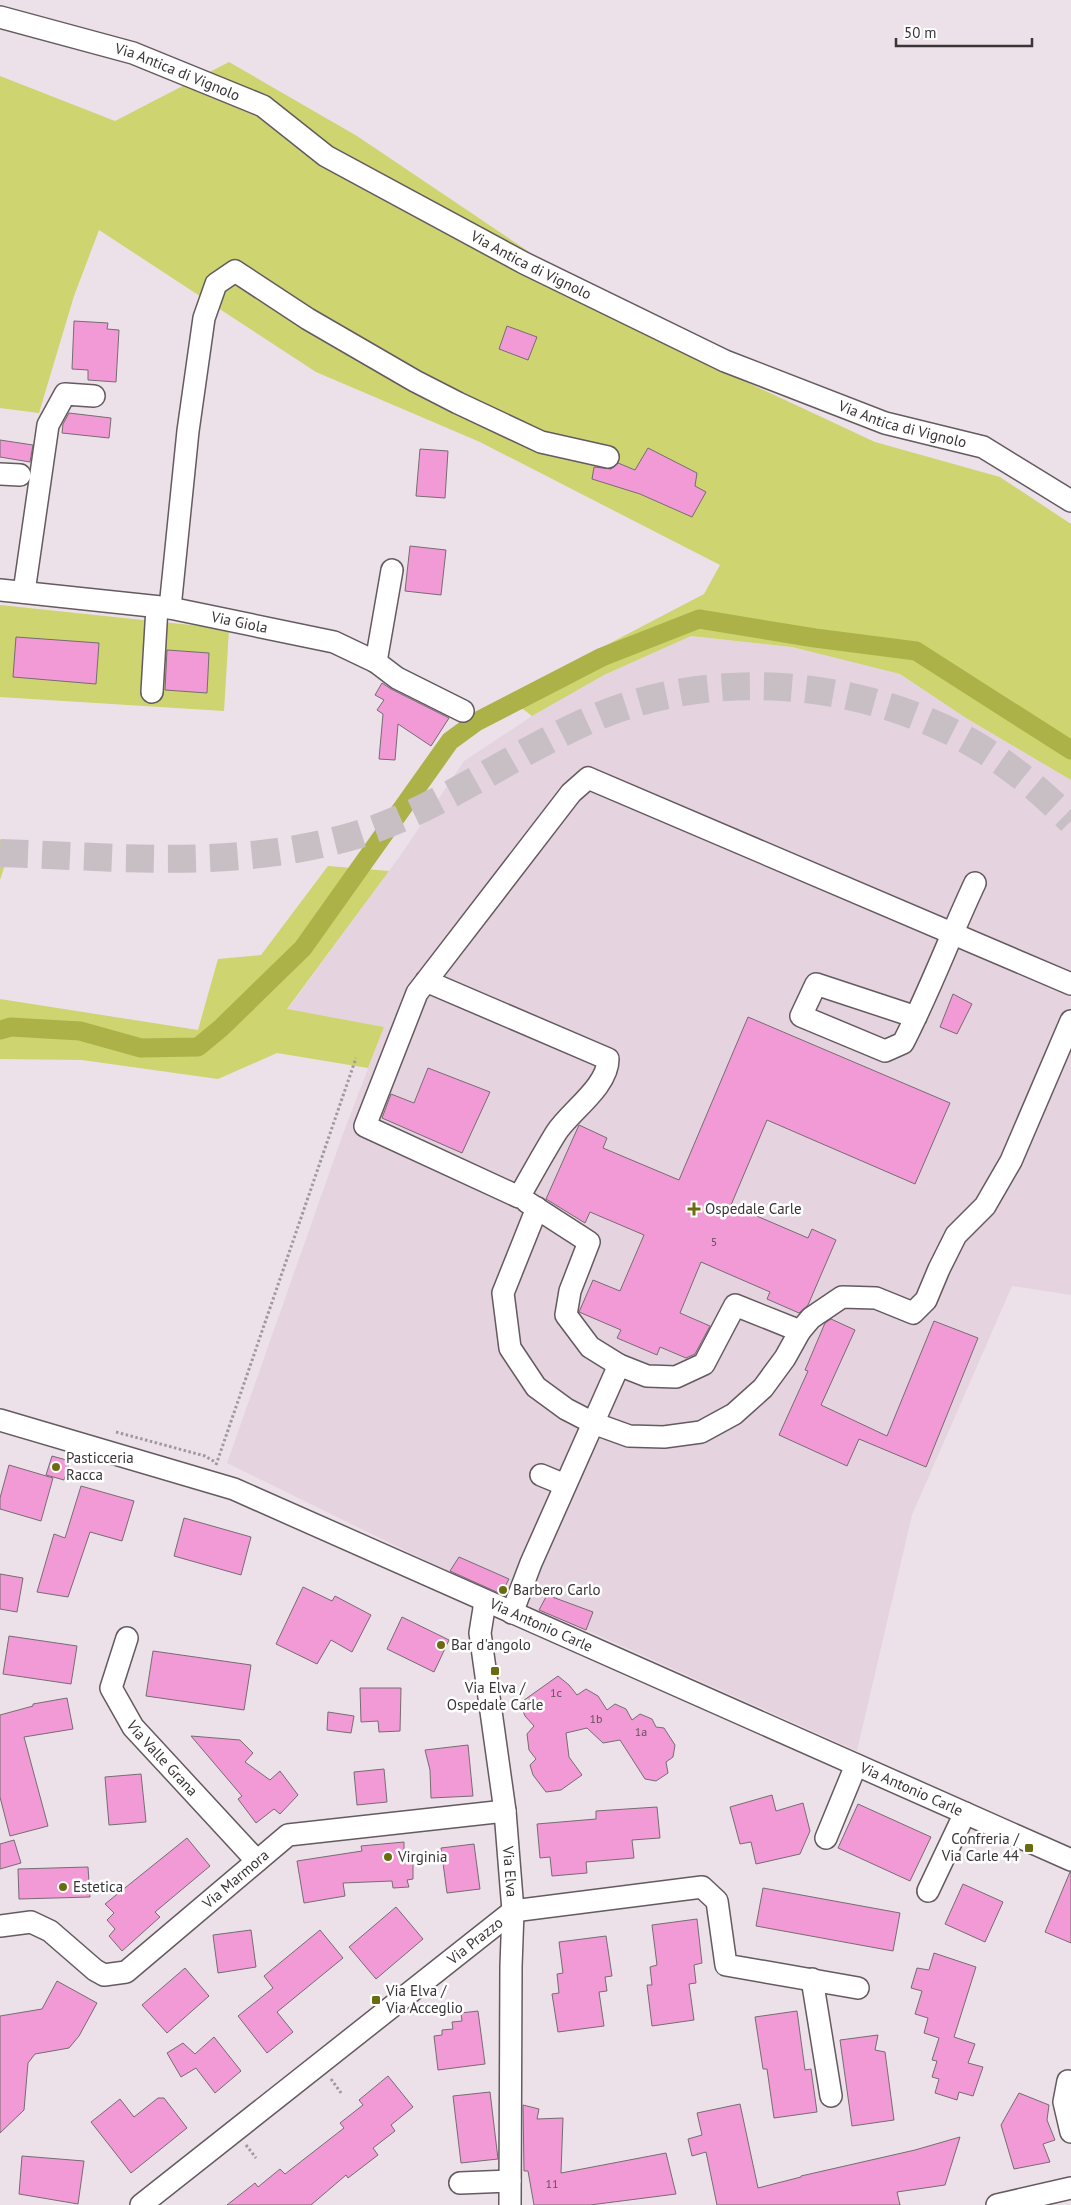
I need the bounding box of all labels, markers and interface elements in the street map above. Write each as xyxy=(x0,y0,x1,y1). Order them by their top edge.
scale bar xyxy=(896,15,1032,47)
text: 50 m xyxy=(904,23,937,42)
street label: Via Antica di Vignolo xyxy=(112,38,243,105)
street label: Via Antica di Vignolo xyxy=(467,226,595,303)
street label: Via Antica di Vignolo xyxy=(835,395,969,452)
street label: Via Giola xyxy=(209,607,270,637)
place label: Ospedale Carle xyxy=(705,1199,802,1218)
marker: Ospedale Carle xyxy=(687,1202,701,1216)
house number: 5 xyxy=(711,1234,717,1249)
place label: Pasticceria Racca xyxy=(66,1448,134,1484)
marker: Pasticceria Racca xyxy=(50,1461,62,1473)
place label: Barbero Carlo xyxy=(513,1580,600,1599)
marker: Barbero Carlo xyxy=(497,1584,509,1596)
street label: Via Antonio Carle xyxy=(486,1593,596,1656)
place label: Bar d'angolo xyxy=(451,1635,531,1654)
marker: Bar d'angolo xyxy=(435,1639,447,1651)
marker: Via Elva / Ospedale Carle xyxy=(489,1665,501,1677)
place label: Via Elva / Ospedale Carle xyxy=(447,1678,543,1714)
house number: 1c xyxy=(550,1685,563,1700)
house number: 1b xyxy=(589,1711,603,1726)
street label: Via Valle Grana xyxy=(122,1716,202,1800)
house number: 1a xyxy=(635,1724,647,1739)
street label: Via Antonio Carle xyxy=(856,1757,966,1820)
place label: Confreria / Via Carle 44 xyxy=(941,1829,1020,1865)
marker: Confreria / Via Carle 44 xyxy=(1023,1842,1035,1854)
street label: Via Elva xyxy=(499,1844,522,1898)
street label: Via Marmora xyxy=(197,1845,273,1913)
place label: Virginia xyxy=(397,1847,447,1866)
marker: Virginia xyxy=(382,1851,394,1863)
place label: Estetica xyxy=(73,1877,123,1896)
marker: Estetica xyxy=(57,1881,69,1893)
street label: Via Prazzo xyxy=(442,1913,507,1969)
place label: Via Elva / Via Acceglio xyxy=(385,1981,463,2017)
marker: Via Elva / Via Acceglio xyxy=(370,1994,382,2006)
house number: 11 xyxy=(545,2176,559,2191)

